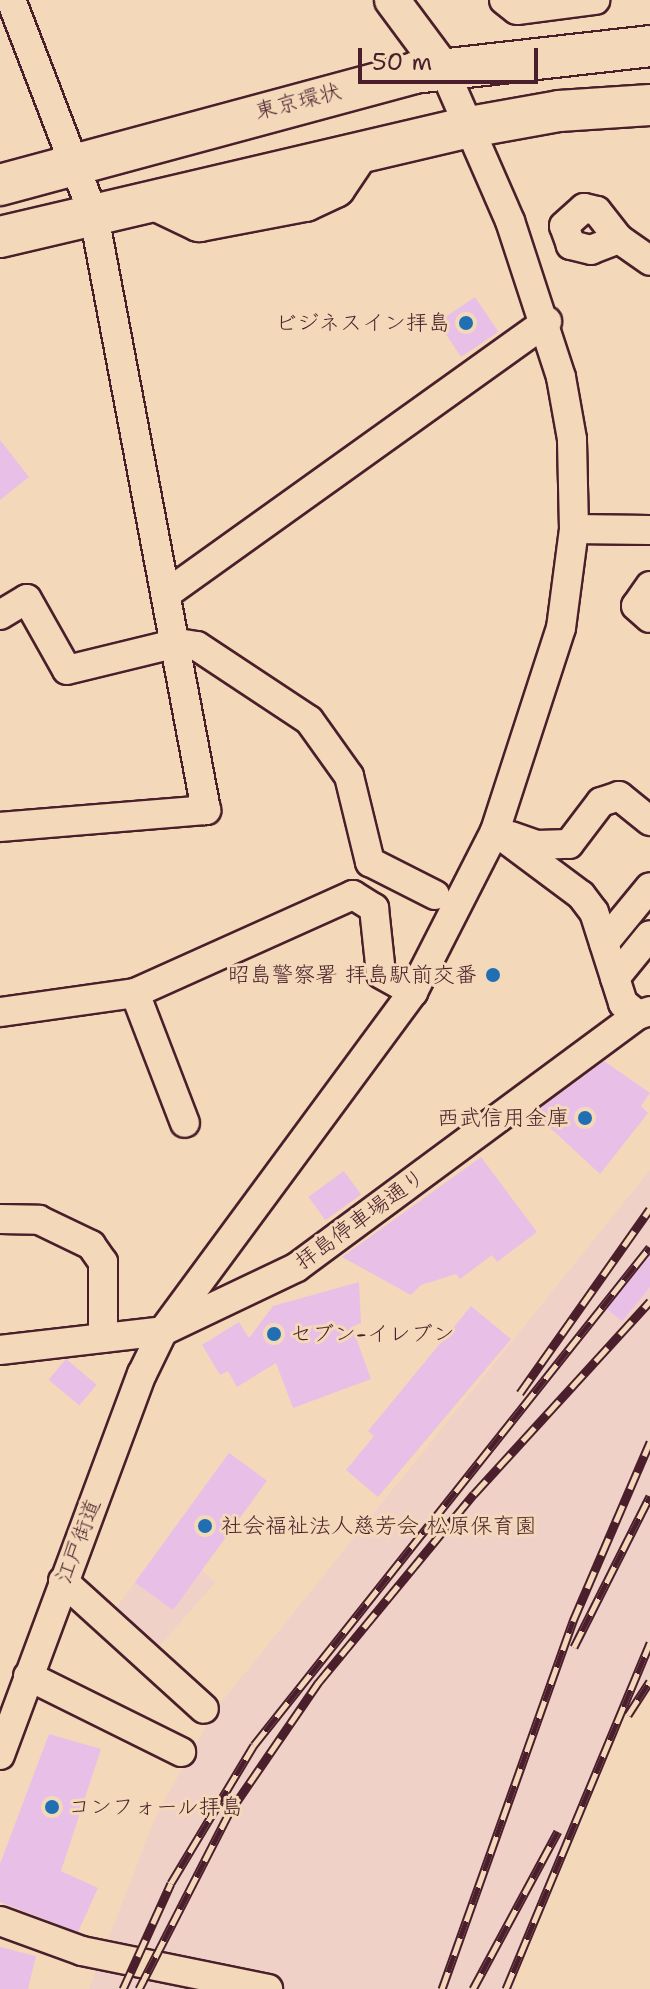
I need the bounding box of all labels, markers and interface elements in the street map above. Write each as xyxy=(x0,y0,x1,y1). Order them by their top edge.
scale bar xyxy=(362,32,542,82)
text: 50 m xyxy=(372,46,432,78)
street label: 東京環状 xyxy=(252,78,344,124)
place label: ビジネスイン拝島 xyxy=(274,310,450,336)
marker: ビジネスイン拝島 xyxy=(457,314,475,332)
place label: 昭島警察署 拝島駅前交番 xyxy=(227,962,477,988)
marker: 昭島警察署 拝島駅前交番 xyxy=(484,966,502,984)
place label: 西武信用金庫 xyxy=(437,1105,569,1131)
marker: 西武信用金庫 xyxy=(576,1109,594,1127)
street label: 拝島停車場通り xyxy=(290,1163,430,1275)
place label: セブン-イレブン xyxy=(290,1321,455,1347)
marker: セブン-イレブン xyxy=(265,1325,283,1343)
street label: 江戸街道 xyxy=(50,1495,106,1587)
place label: 社会福祉法人慈芳会 松原保育園 xyxy=(221,1513,537,1539)
marker: 社会福祉法人慈芳会 松原保育園 xyxy=(196,1517,214,1535)
place label: コンフォール拝島 xyxy=(68,1794,244,1820)
marker: コンフォール拝島 xyxy=(43,1798,61,1816)

